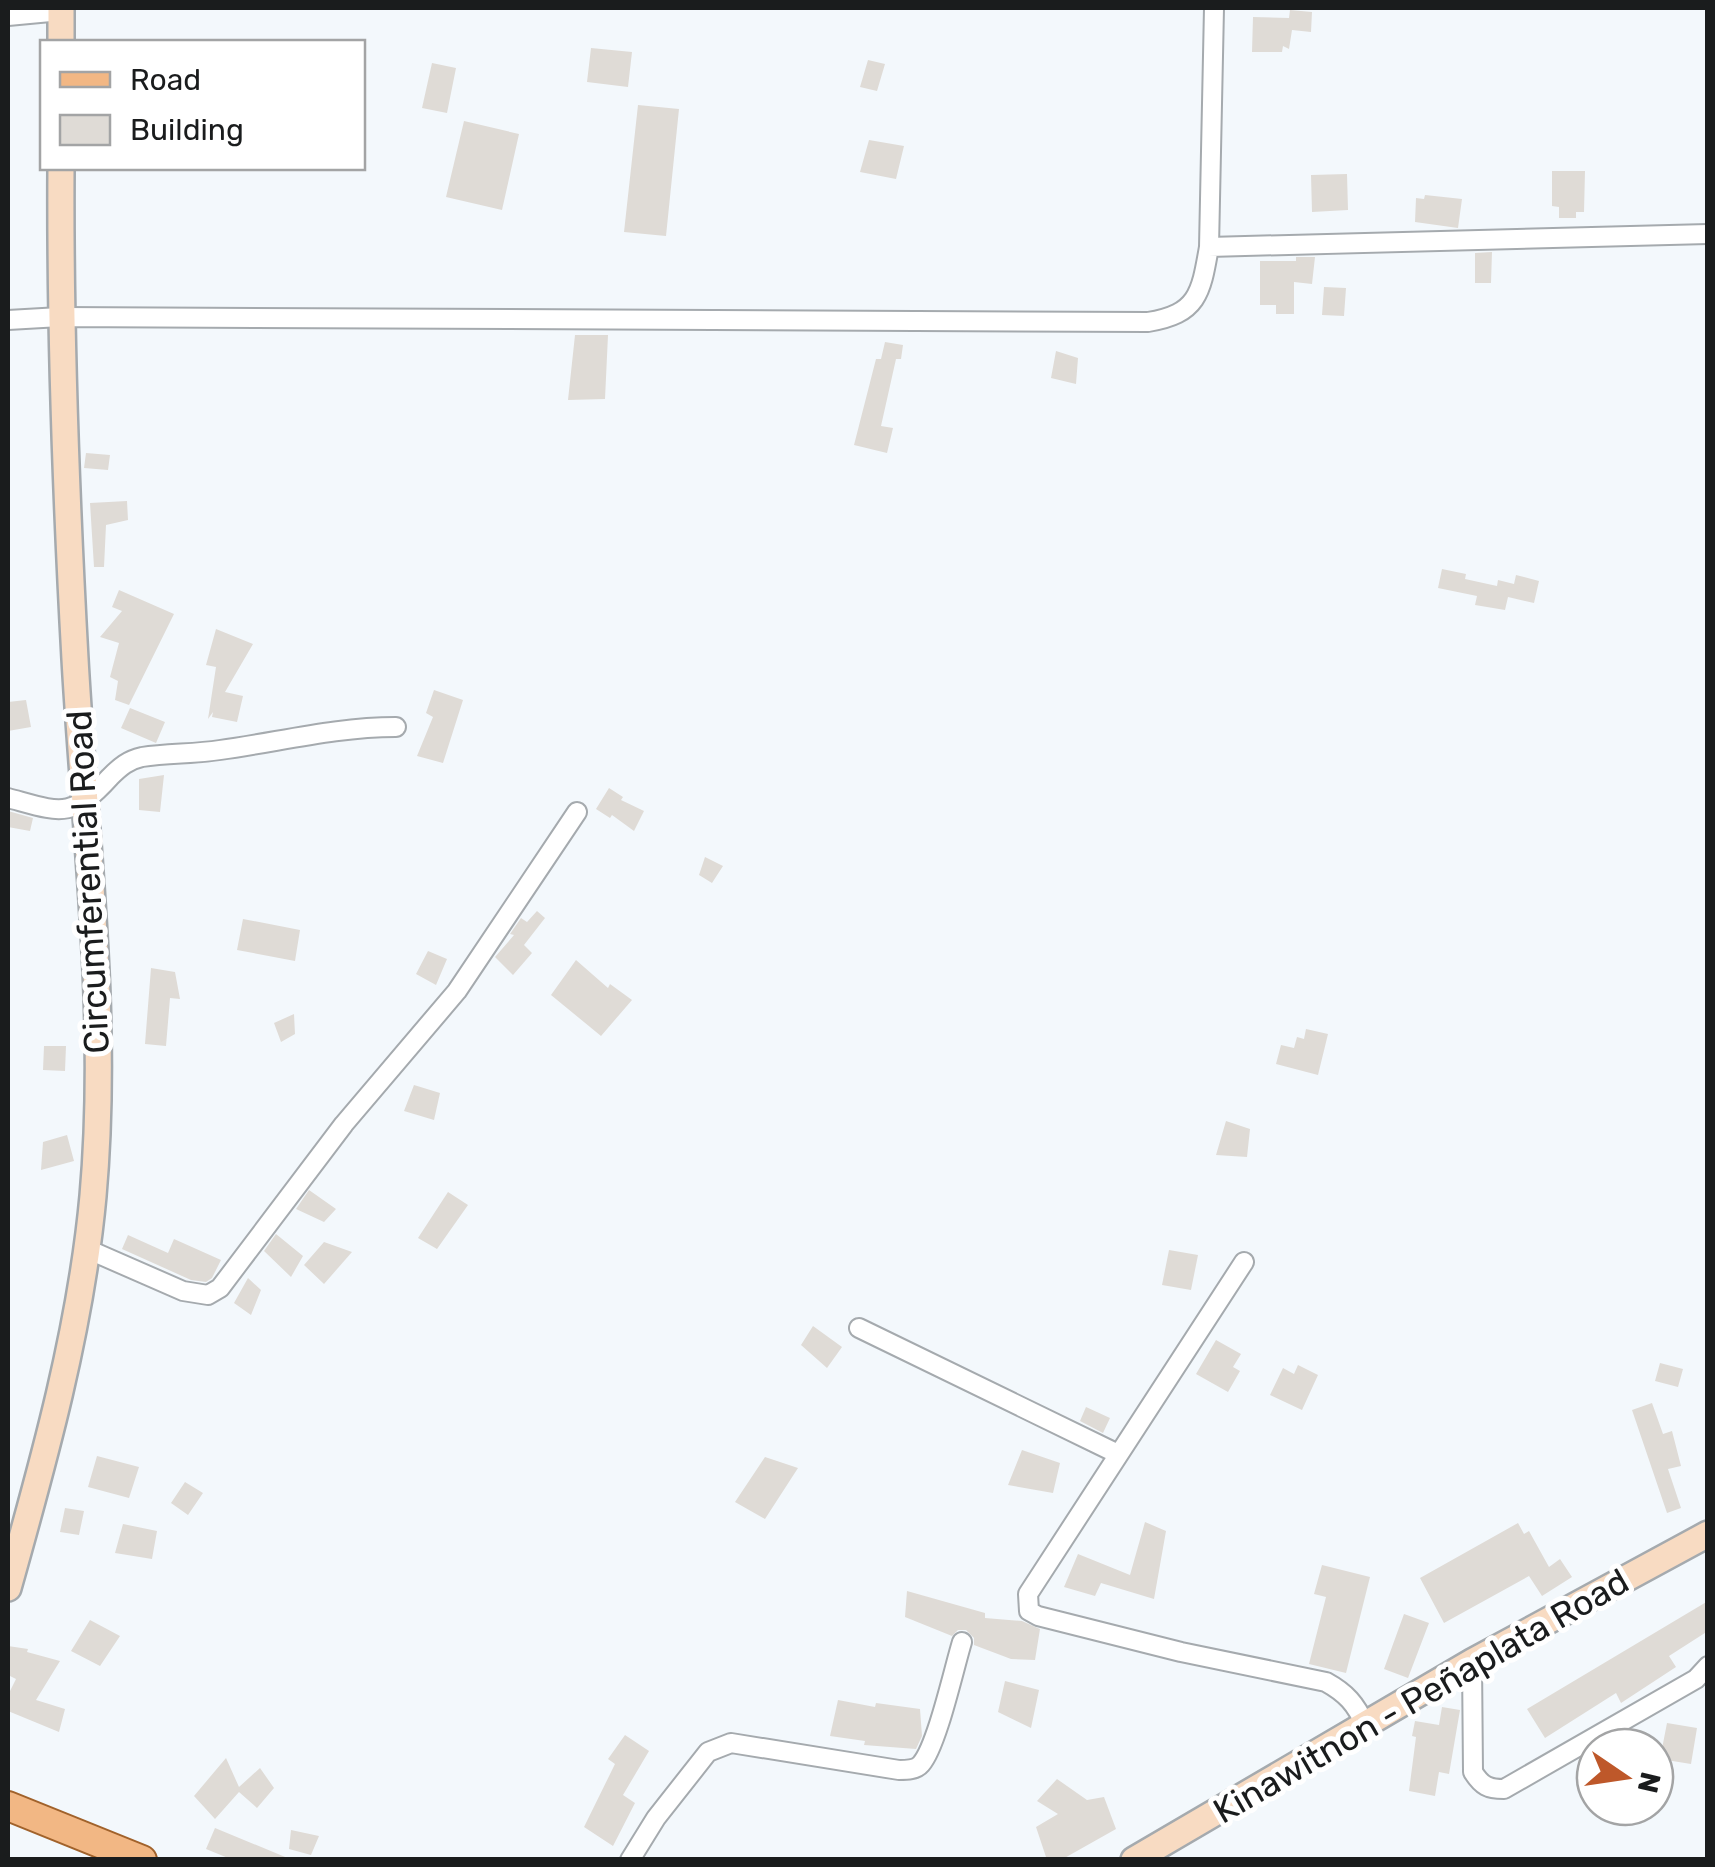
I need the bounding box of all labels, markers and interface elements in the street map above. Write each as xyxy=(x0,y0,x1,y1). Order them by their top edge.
legend xyxy=(40,40,365,170)
text: Road xyxy=(130,62,201,98)
text: Building xyxy=(130,112,244,148)
street label: Circumferential Road xyxy=(58,709,118,1055)
street label: Kinawitnon - Peñaplata Road xyxy=(1206,1560,1636,1832)
north arrow xyxy=(1575,1727,1675,1827)
text: N xyxy=(1631,1769,1667,1796)

